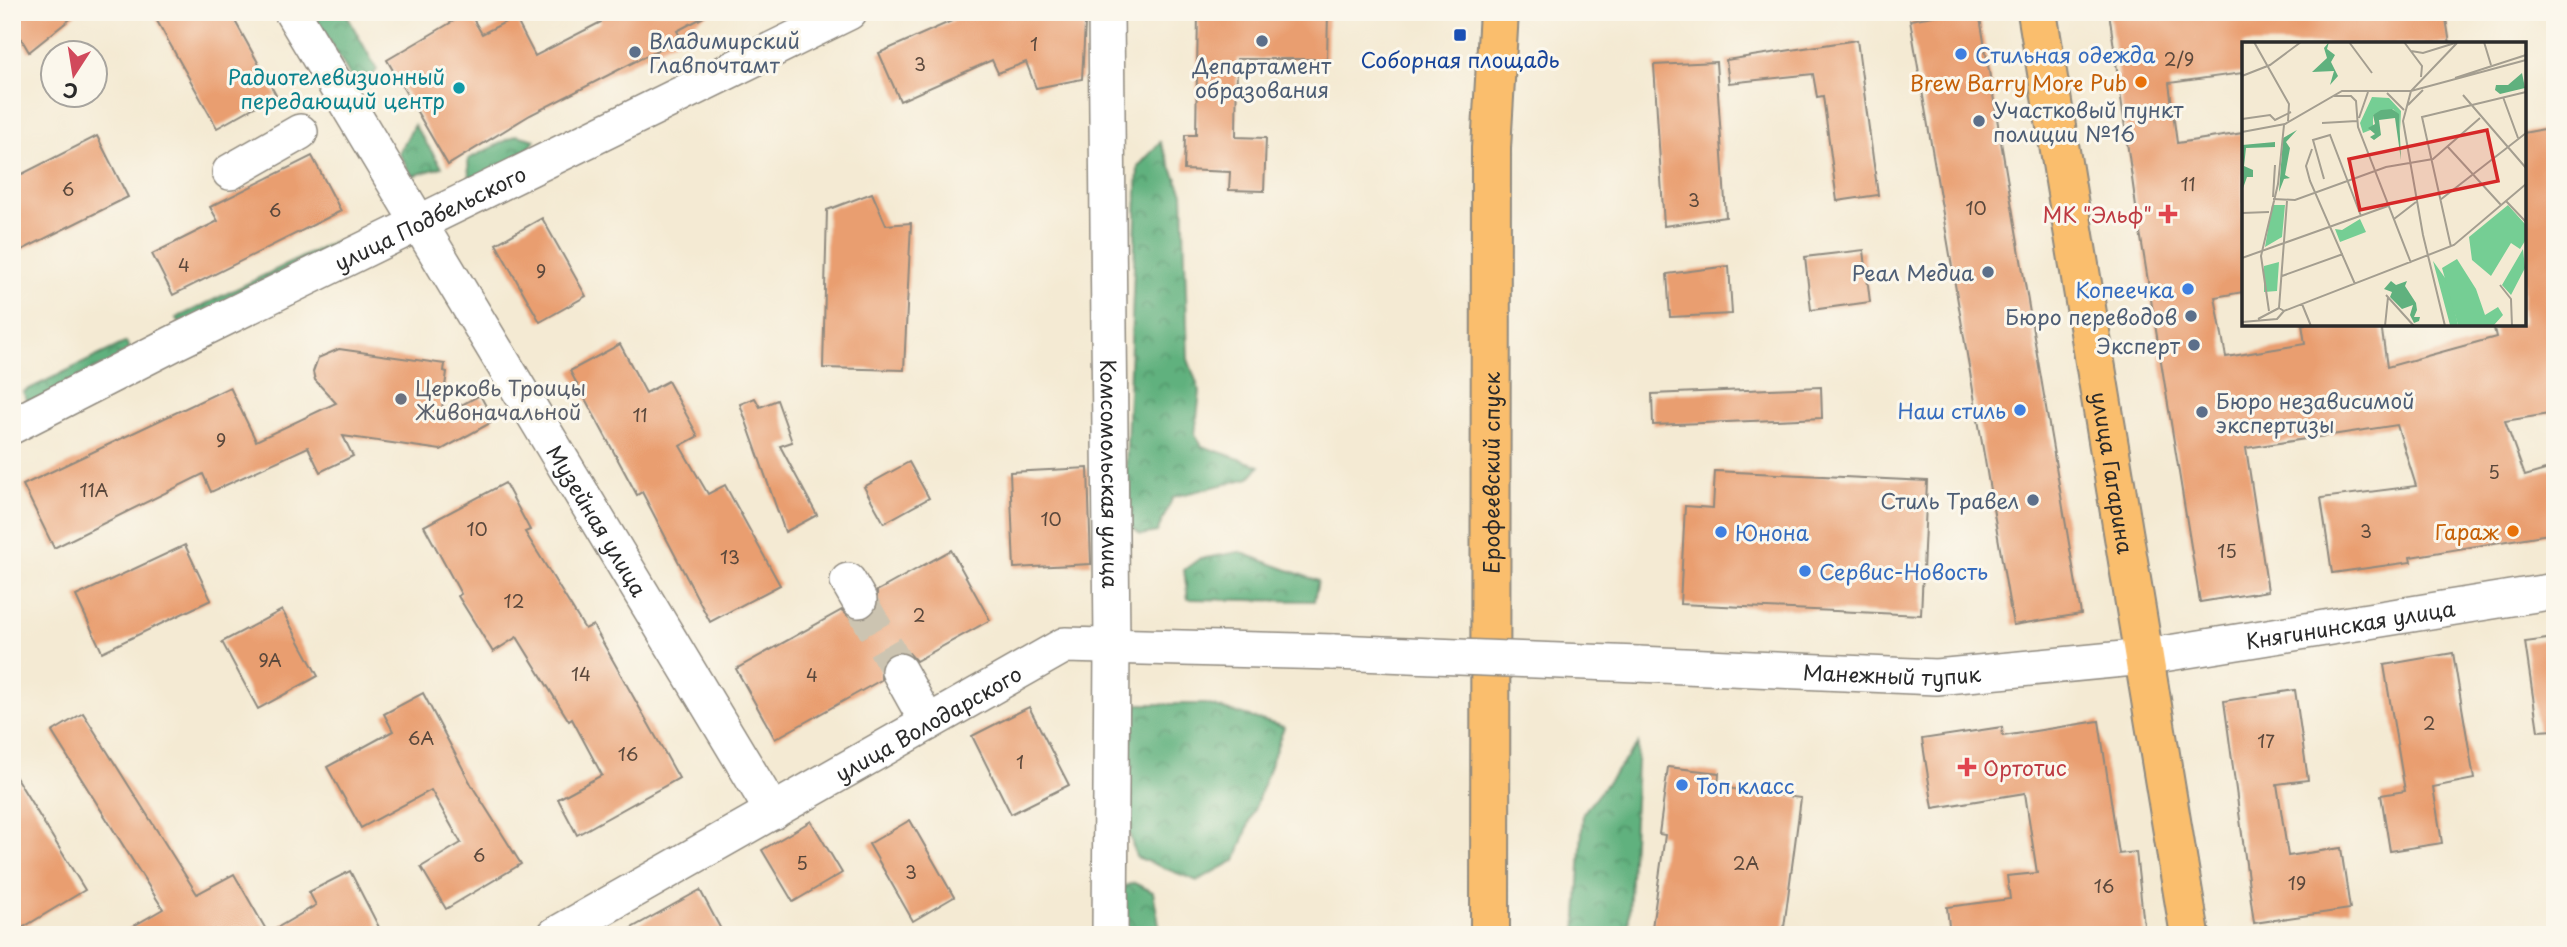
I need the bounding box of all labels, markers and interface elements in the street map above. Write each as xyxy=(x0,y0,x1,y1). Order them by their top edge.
place label: Владимирский Главпочтамт xyxy=(649,24,800,80)
marker: Соборная площадь xyxy=(1452,27,1468,43)
house number: 1 xyxy=(1030,30,1038,57)
marker: Департамент образования xyxy=(1254,33,1270,49)
north arrow xyxy=(38,38,108,108)
place label: Стильная одежда xyxy=(1975,38,2156,70)
inset map xyxy=(2242,42,2525,326)
place label: Соборная площадь xyxy=(1361,43,1560,75)
marker: Владимирский Главпочтамт xyxy=(627,44,643,60)
house number: 2/9 xyxy=(2164,45,2194,72)
marker: Стильная одежда xyxy=(1953,46,1969,62)
place label: Департамент образования xyxy=(1192,49,1332,105)
house number: 3 xyxy=(914,50,926,77)
place label: Радиотелевизионный передающий центр xyxy=(228,60,445,116)
place label: Brew Barry More Pub xyxy=(1909,66,2127,98)
marker: Brew Barry More Pub xyxy=(2133,74,2149,90)
text: С xyxy=(60,76,80,107)
marker: Радиотелевизионный передающий центр xyxy=(451,80,467,96)
place label: Участковый пункт полиции №16 xyxy=(1993,93,2184,149)
marker: Участковый пункт полиции №16 xyxy=(1971,113,1987,129)
street label: улица Подбельского xyxy=(329,157,531,278)
house number: 11 xyxy=(2180,170,2196,197)
house number: 6 xyxy=(62,175,74,202)
house number: 3 xyxy=(1688,186,1700,213)
house number: 10 xyxy=(1965,194,1987,221)
house number: 6 xyxy=(269,196,281,223)
place label: МК "Эльф" xyxy=(2043,198,2152,230)
marker: МК "Эльф" xyxy=(2158,204,2178,224)
house number: 4 xyxy=(178,251,190,278)
place label: Реал Медиа xyxy=(1852,256,1974,288)
house number: 9 xyxy=(536,257,546,284)
marker: Реал Медиа xyxy=(1980,264,1996,280)
place label: Копеечка xyxy=(2075,273,2175,305)
marker: Копеечка xyxy=(2180,281,2196,297)
place label: Бюро переводов xyxy=(2005,300,2177,332)
marker: Бюро переводов xyxy=(2183,308,2199,324)
place label: Эксперт xyxy=(2096,329,2181,361)
marker: Эксперт xyxy=(2186,337,2202,353)
street label: Комсомольская улица xyxy=(1093,359,1127,589)
place label: Церковь Троицы Живоначальной xyxy=(415,371,586,427)
street label: Ерофеевский спуск xyxy=(1474,371,1507,574)
place label: Бюро независимой экспертизы xyxy=(2216,384,2415,440)
street label: улица Гагарина xyxy=(2084,389,2143,557)
marker: Церковь Троицы Живоначальной xyxy=(393,391,409,407)
place label: Наш стиль xyxy=(1897,394,2006,426)
house number: 11 xyxy=(632,401,648,428)
marker: Наш стиль xyxy=(2012,402,2028,418)
marker: Бюро независимой экспертизы xyxy=(2194,404,2210,420)
house number: 9 xyxy=(216,426,226,453)
street label: Музейная улица xyxy=(540,438,656,603)
house number: 5 xyxy=(2488,458,2500,485)
house number: 11А xyxy=(80,476,109,503)
place label: Стиль Травел xyxy=(1880,484,2019,516)
marker: Стиль Травел xyxy=(2025,492,2041,508)
house number: 10 xyxy=(1040,505,1062,532)
house number: 10 xyxy=(466,515,488,542)
place label: Гараж xyxy=(2435,515,2499,547)
place label: Юнона xyxy=(1735,516,1809,548)
house number: 3 xyxy=(2360,517,2372,544)
marker: Гараж xyxy=(2505,523,2521,539)
marker: Юнона xyxy=(1713,524,1729,540)
house number: 15 xyxy=(2217,537,2237,564)
house number: 13 xyxy=(720,543,740,570)
place label: Сервис-Новость xyxy=(1819,555,1988,587)
marker: Сервис-Новость xyxy=(1797,563,1813,579)
house number: 12 xyxy=(504,587,524,614)
street label: Княгининская улица xyxy=(2243,591,2458,656)
house number: 2 xyxy=(913,601,925,628)
house number: 9А xyxy=(258,646,282,673)
street label: Манежный тупик xyxy=(1802,655,1983,693)
street label: улица Володарского xyxy=(829,657,1027,789)
house number: 14 xyxy=(571,660,591,687)
house number: 4 xyxy=(806,661,818,688)
house number: 2 xyxy=(2423,709,2435,736)
house number: 6А xyxy=(408,724,434,751)
house number: 17 xyxy=(2257,727,2275,754)
house number: 16 xyxy=(618,740,638,767)
house number: 1 xyxy=(1016,748,1024,775)
place label: Ортотис xyxy=(1983,751,2067,783)
marker: Ортотис xyxy=(1957,757,1977,777)
place label: Топ класс xyxy=(1696,769,1795,801)
marker: Топ класс xyxy=(1674,777,1690,793)
house number: 6 xyxy=(473,841,485,868)
house number: 5 xyxy=(796,849,808,876)
house number: 2А xyxy=(1733,849,1759,876)
house number: 3 xyxy=(905,858,917,885)
house number: 19 xyxy=(2288,869,2306,896)
house number: 16 xyxy=(2094,872,2114,899)

